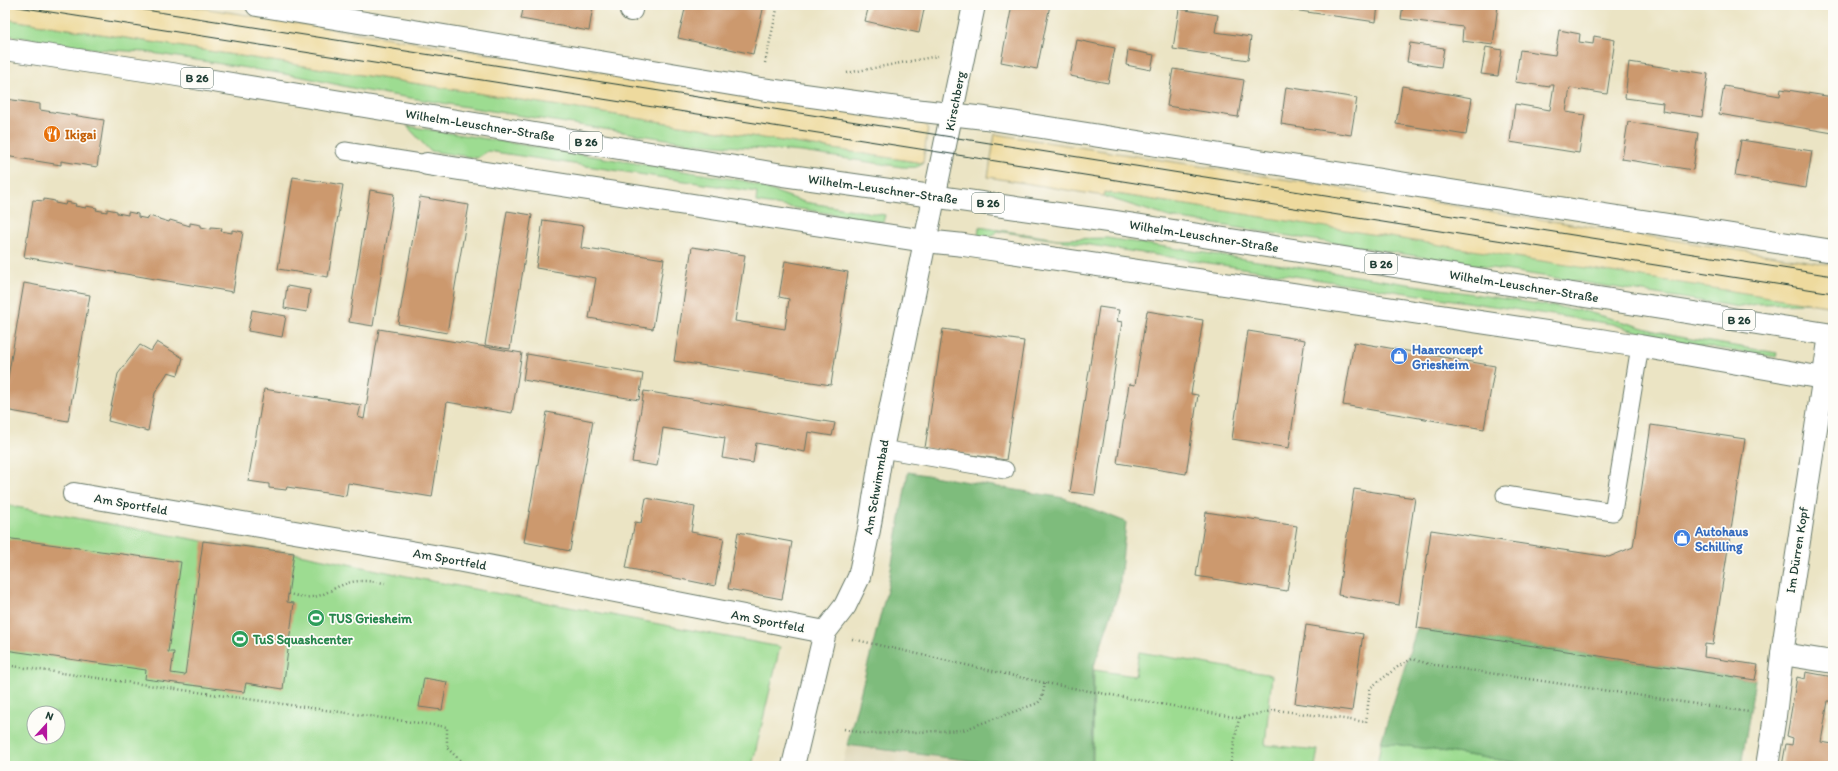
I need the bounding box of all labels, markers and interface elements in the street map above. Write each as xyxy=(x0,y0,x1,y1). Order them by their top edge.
road number: B 26 xyxy=(181,68,213,88)
street label: Kirschberg xyxy=(942,70,968,132)
street label: Wilhelm-Leuschner-Straße xyxy=(404,106,556,144)
restaurant icon: Ikigai xyxy=(42,124,62,144)
place label: Ikigai xyxy=(65,127,96,143)
road number: B 26 xyxy=(570,132,602,152)
street label: Wilhelm-Leuschner-Straße xyxy=(807,171,959,207)
road number: B 26 xyxy=(972,193,1004,213)
street label: Wilhelm-Leuschner-Straße xyxy=(1128,217,1280,255)
road number: B 26 xyxy=(1365,254,1397,274)
street label: Wilhelm-Leuschner-Straße xyxy=(1448,267,1600,305)
road number: B 26 xyxy=(1723,310,1755,330)
place label: Haarconcept Griesheim xyxy=(1412,342,1483,372)
shop icon: Haarconcept Griesheim xyxy=(1389,346,1409,366)
street label: Am Schwimmbad xyxy=(860,438,892,536)
street label: Am Sportfeld xyxy=(93,490,169,518)
street label: Im Dürren Kopf xyxy=(1783,506,1811,594)
place label: Autohaus Schilling xyxy=(1694,524,1748,555)
shop icon: Autohaus Schilling xyxy=(1672,528,1692,548)
street label: Am Sportfeld xyxy=(412,545,488,573)
street label: Am Sportfeld xyxy=(730,607,806,635)
sports icon: TUS Griesheim xyxy=(306,608,326,628)
place label: TUS Griesheim xyxy=(328,611,412,626)
sports icon: TuS Squashcenter xyxy=(230,629,250,649)
place label: TuS Squashcenter xyxy=(252,632,354,648)
north arrow xyxy=(26,705,66,745)
text: N xyxy=(44,709,55,724)

